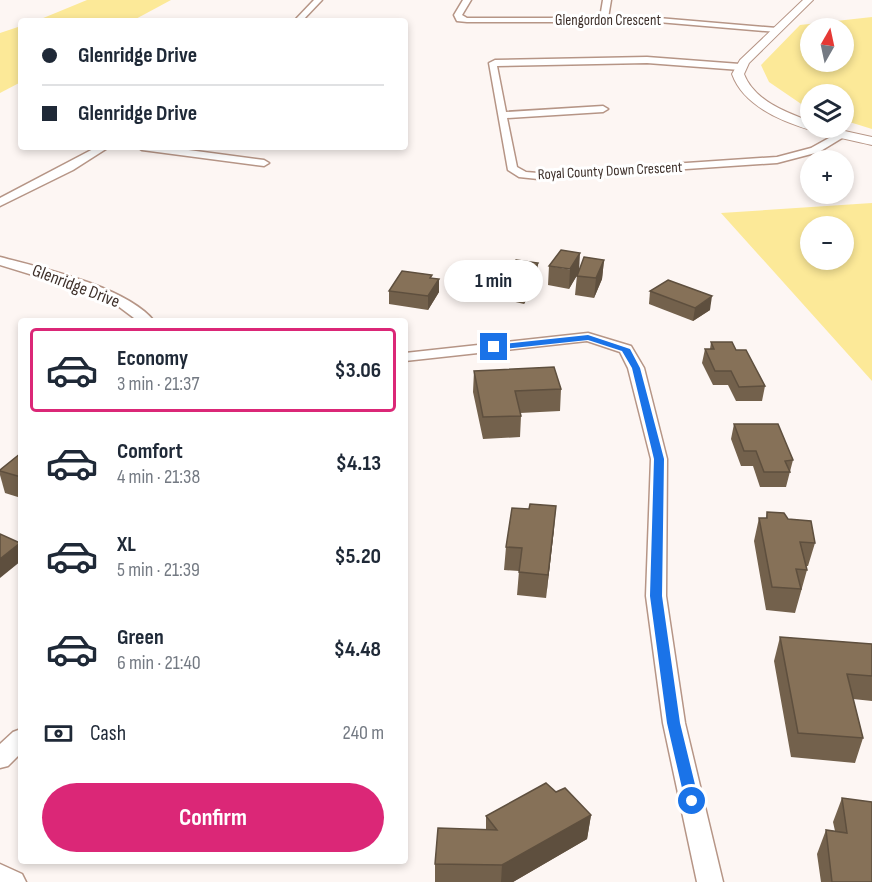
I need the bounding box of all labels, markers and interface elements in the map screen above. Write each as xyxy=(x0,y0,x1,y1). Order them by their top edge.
street label: Glengordon Crescent xyxy=(555,11,661,30)
north arrow xyxy=(800,18,854,72)
map controls xyxy=(800,18,854,270)
text: Glenridge Drive xyxy=(78,42,197,69)
button: layers xyxy=(800,84,854,138)
text: Glenridge Drive xyxy=(78,100,197,127)
button: + xyxy=(800,150,854,204)
street label: Royal County Down Crescent xyxy=(537,158,683,184)
button: − xyxy=(800,216,854,270)
street label: Glenridge Drive xyxy=(29,260,123,312)
callout: 1 min xyxy=(444,260,544,302)
text: 1 min xyxy=(475,269,512,293)
route end xyxy=(480,333,507,360)
icon: car xyxy=(45,343,99,397)
text: Economy xyxy=(117,345,188,372)
text: $3.06 xyxy=(335,357,381,384)
text: 3 min · 21:37 xyxy=(117,372,199,396)
icon: car xyxy=(45,436,99,490)
text: Comfort xyxy=(117,438,183,465)
text: $4.13 xyxy=(336,450,381,477)
text: 4 min · 21:38 xyxy=(117,465,200,489)
icon: car xyxy=(45,529,99,583)
text: XL xyxy=(117,531,136,558)
text: $5.20 xyxy=(335,543,381,570)
text: 5 min · 21:39 xyxy=(117,558,200,582)
icon: car xyxy=(45,622,99,676)
text: Green xyxy=(117,624,164,651)
text: $4.48 xyxy=(334,636,381,663)
text: 6 min · 21:40 xyxy=(117,651,201,675)
icon: cash xyxy=(42,717,75,750)
text: Cash xyxy=(90,720,126,747)
text: 240 m xyxy=(343,721,384,745)
button: Confirm xyxy=(42,783,384,852)
route start xyxy=(678,787,705,814)

